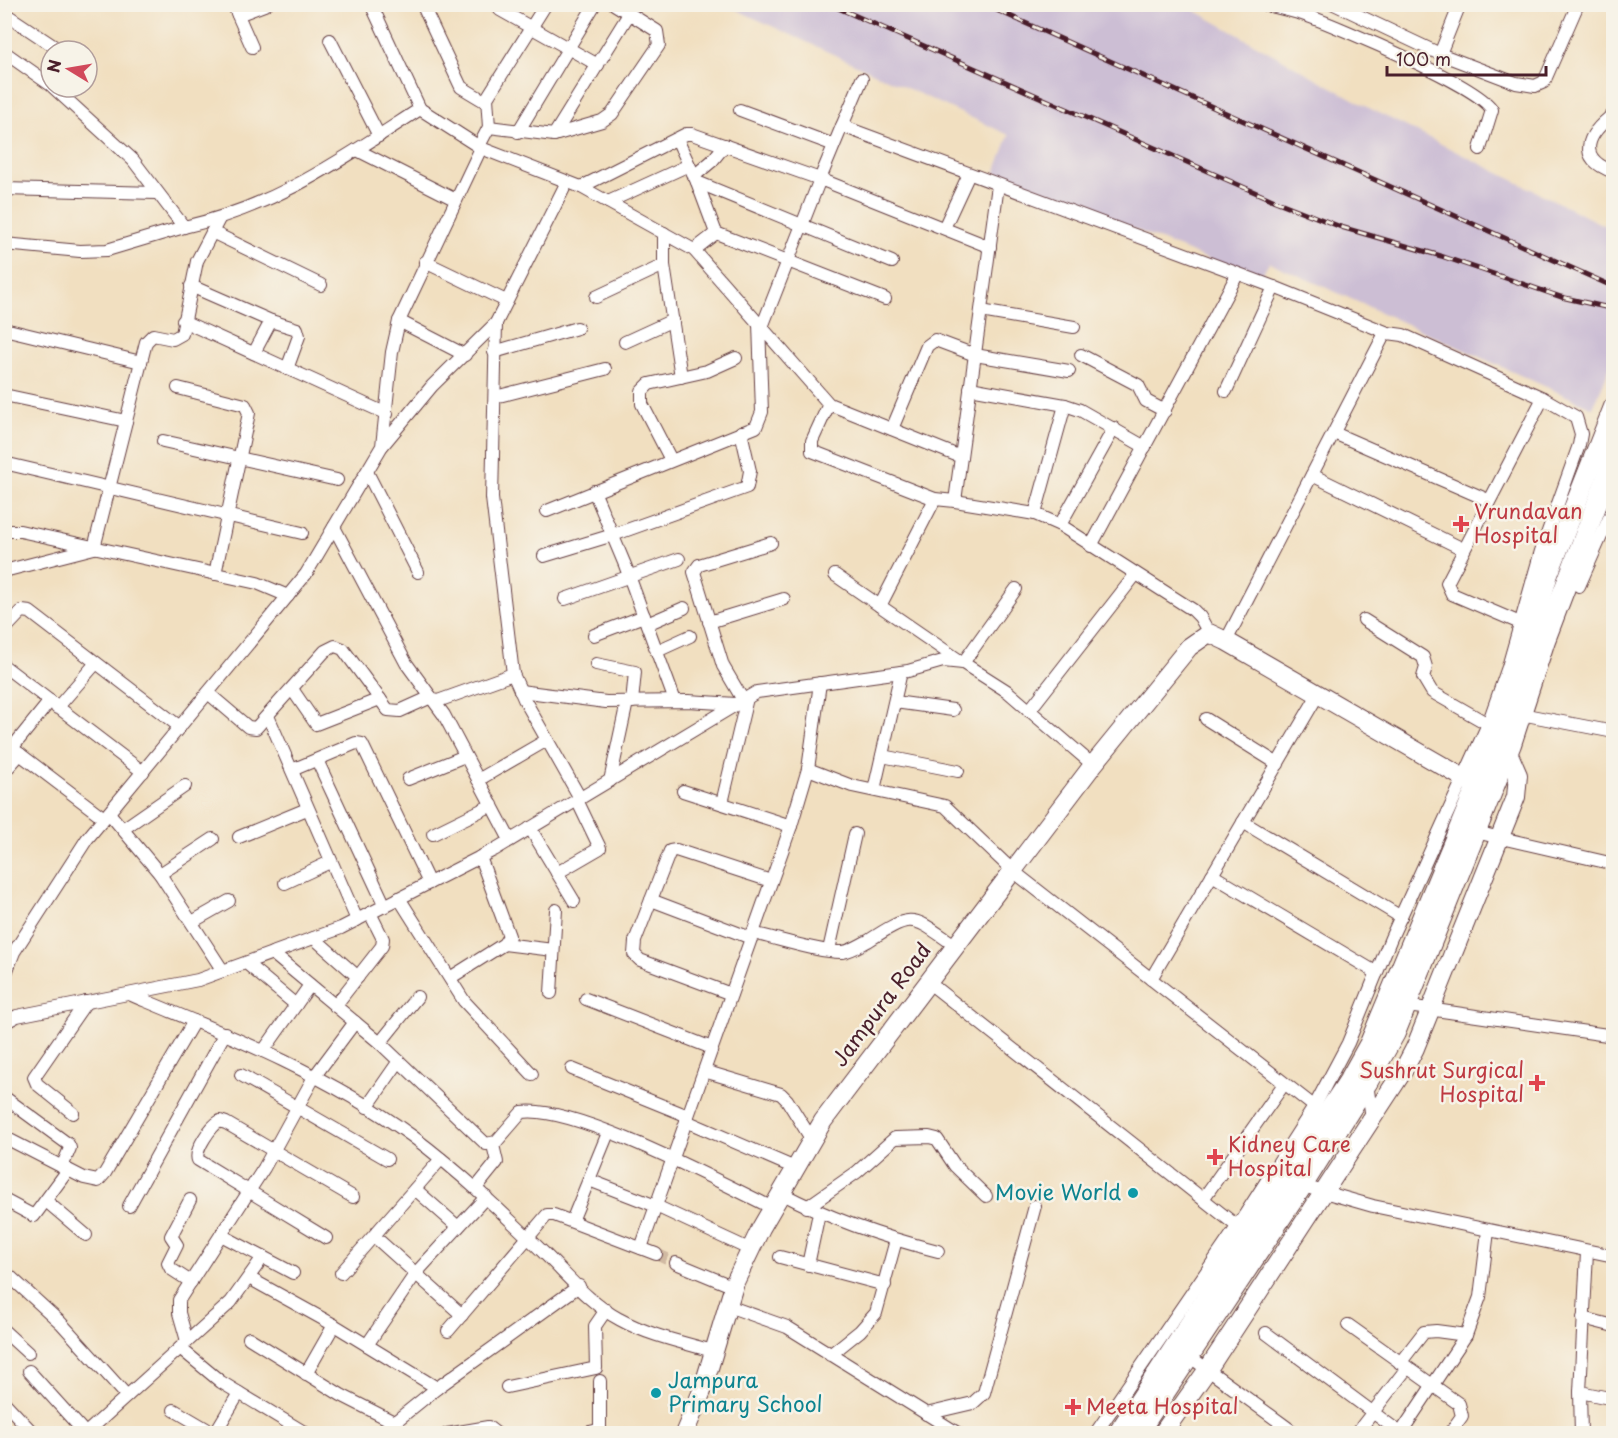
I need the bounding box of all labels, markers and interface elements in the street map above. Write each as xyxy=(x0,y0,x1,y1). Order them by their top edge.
north arrow xyxy=(39,39,99,99)
scale bar xyxy=(1387,39,1546,77)
text: 100 m xyxy=(1396,45,1451,72)
text: N xyxy=(40,57,66,74)
place label: Vrundavan Hospital xyxy=(1474,494,1583,550)
marker: Vrundavan Hospital xyxy=(1452,515,1470,533)
street label: Jampura Road xyxy=(823,935,938,1073)
place label: Sushrut Surgical Hospital xyxy=(1359,1053,1524,1109)
marker: Sushrut Surgical Hospital xyxy=(1528,1074,1546,1092)
place label: Kidney Care Hospital xyxy=(1228,1127,1351,1183)
marker: Kidney Care Hospital xyxy=(1206,1148,1224,1166)
place label: Movie World xyxy=(995,1175,1121,1207)
marker: Movie World xyxy=(1126,1186,1140,1200)
place label: Jampura Primary School xyxy=(668,1363,823,1419)
marker: Jampura Primary School xyxy=(649,1386,663,1400)
place label: Meeta Hospital xyxy=(1086,1389,1238,1421)
marker: Meeta Hospital xyxy=(1064,1398,1082,1416)

